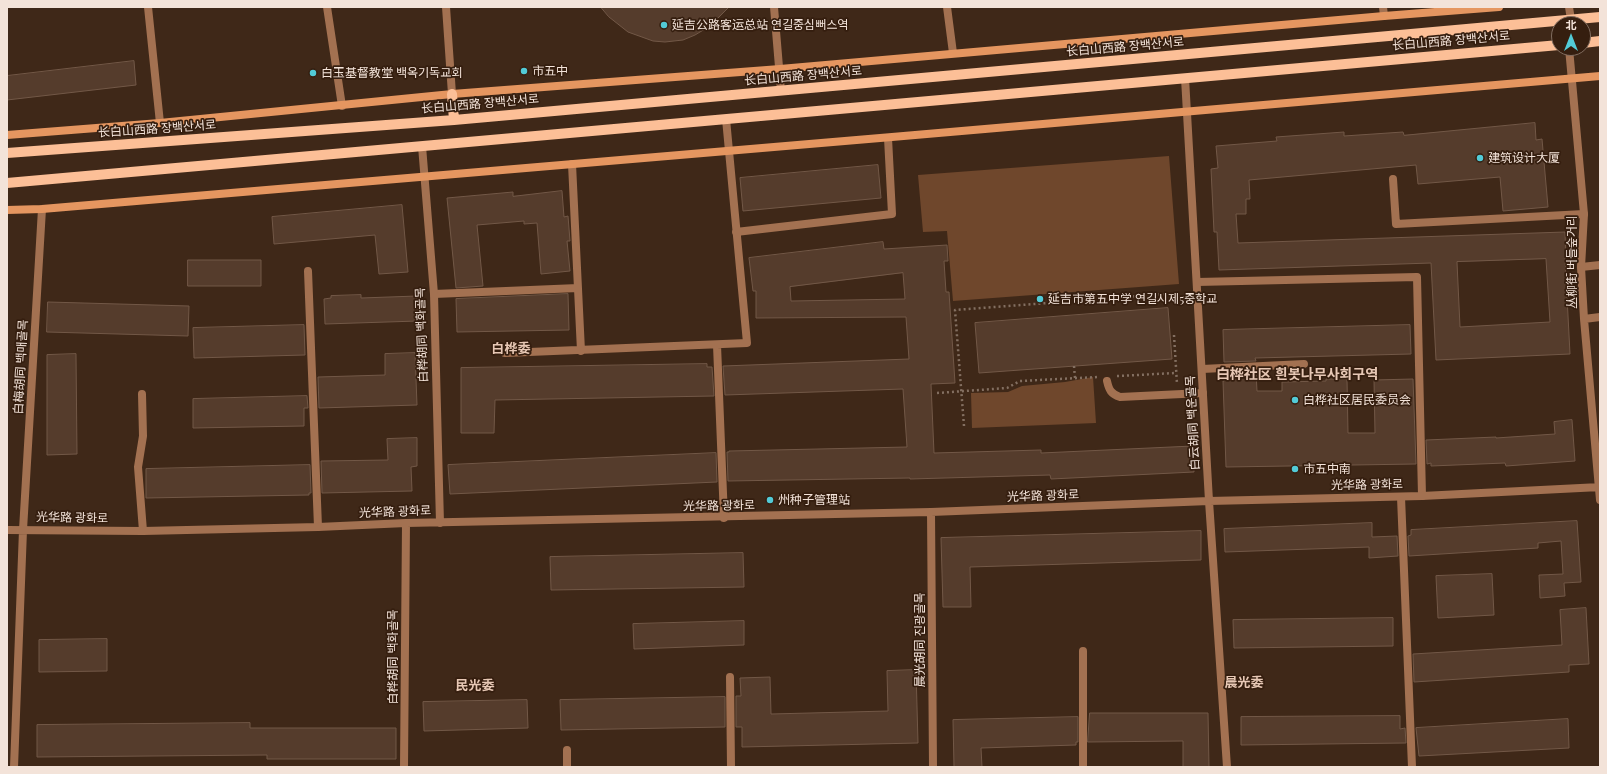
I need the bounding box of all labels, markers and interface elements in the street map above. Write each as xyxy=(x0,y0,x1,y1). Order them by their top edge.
north arrow xyxy=(1551,16,1591,56)
text: 北 xyxy=(1566,17,1577,32)
place label: 延吉公路客运总站 연길중심뻐스역 xyxy=(672,18,848,32)
marker: 延吉公路客运总站 연길중심뻐스역 xyxy=(659,20,669,30)
street label: 长白山西路 장백산서로 xyxy=(1392,29,1510,53)
street label: 长白山西路 장백산서로 xyxy=(1066,35,1184,59)
place label: 市五中 xyxy=(532,64,568,78)
street label: 长白山西路 장백산서로 xyxy=(744,64,862,88)
place label: 白玉基督教堂 백옥기독교회 xyxy=(321,66,462,80)
marker: 市五中 xyxy=(519,66,529,76)
marker: 白玉基督教堂 백옥기독교회 xyxy=(308,68,318,78)
street label: 长白山西路 장백산서로 xyxy=(421,92,539,116)
street label: 长白山西路 장백산서로 xyxy=(98,118,216,140)
place label: 建筑设计大厦 xyxy=(1488,151,1560,165)
marker: 建筑设计大厦 xyxy=(1475,153,1485,163)
street label: 丛柳街 버들숲거리 xyxy=(1565,215,1579,309)
street label: 白桦胡同 백화골목 xyxy=(413,287,431,383)
place label: 延吉市第五中学 연길시제5중학교 xyxy=(1048,292,1217,306)
marker: 延吉市第五中学 연길시제5중학교 xyxy=(1035,294,1045,304)
street label: 白梅胡同 백매골목 xyxy=(11,319,31,415)
district label: 白桦委 xyxy=(492,341,530,357)
district label: 白桦社区 흰봇나무사회구역 xyxy=(1216,367,1378,383)
street label: 白云胡同 백운골목 xyxy=(1183,375,1203,471)
place label: 白桦社区居民委员会 xyxy=(1303,393,1411,407)
marker: 白桦社区居民委员会 xyxy=(1290,395,1300,405)
place label: 市五中南 xyxy=(1303,462,1351,476)
marker: 市五中南 xyxy=(1290,464,1300,474)
street label: 光华路 광화로 xyxy=(1331,477,1403,493)
street label: 光华路 광화로 xyxy=(1007,488,1079,504)
place label: 州种子管理站 xyxy=(778,493,850,507)
marker: 州种子管理站 xyxy=(765,495,775,505)
street label: 光华路 광화로 xyxy=(683,498,755,514)
street label: 光华路 광화로 xyxy=(359,504,431,520)
street label: 光华路 광화로 xyxy=(36,510,108,526)
street label: 晨光胡同 진광골목 xyxy=(913,592,927,688)
street label: 白桦胡同 백화골목 xyxy=(386,609,400,705)
district label: 晨光委 xyxy=(1225,675,1263,691)
district label: 民光委 xyxy=(456,678,494,694)

